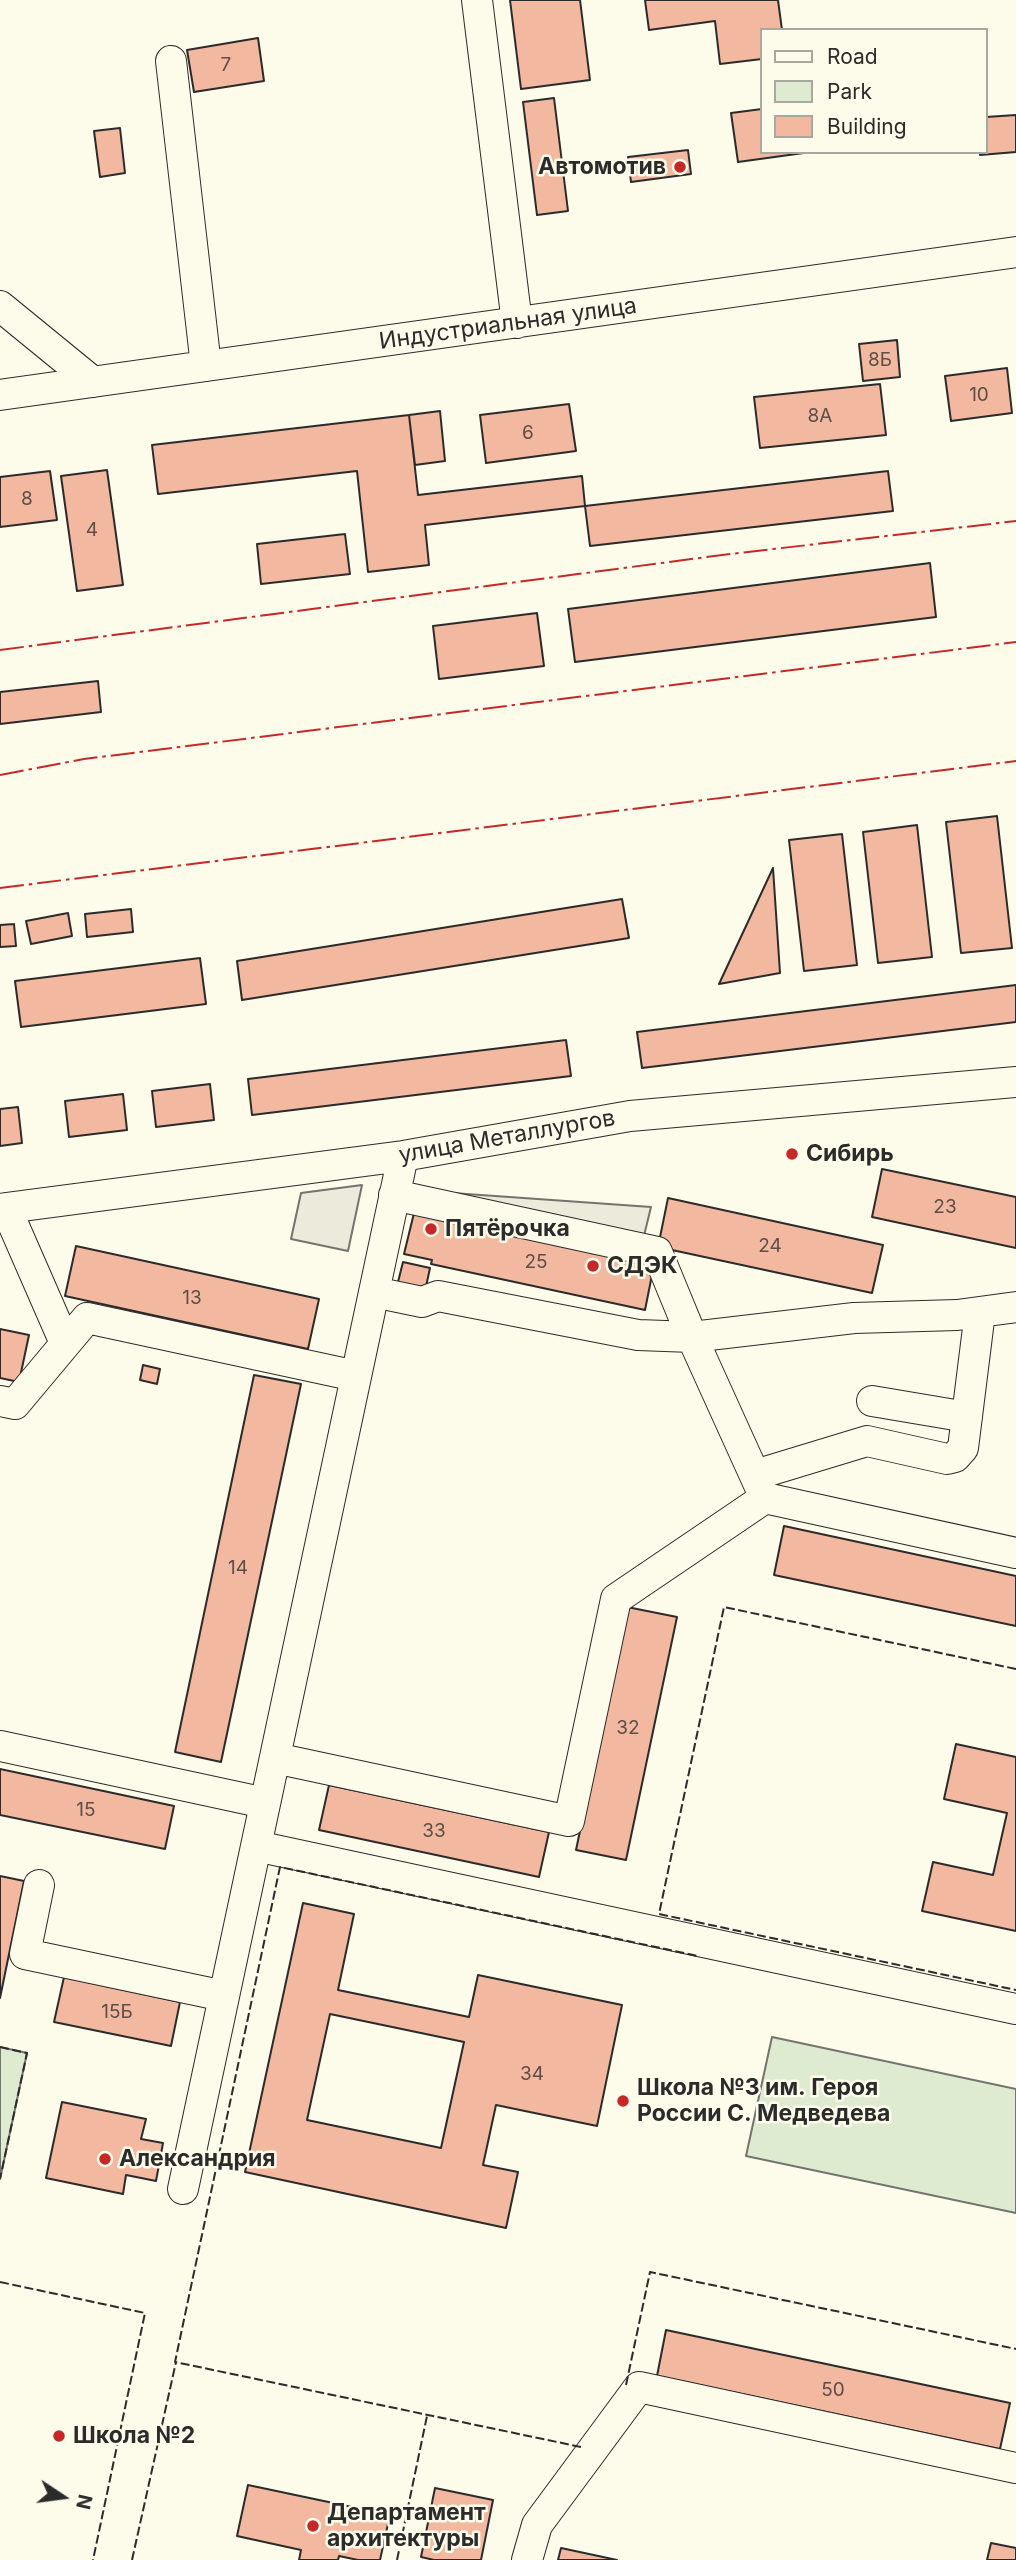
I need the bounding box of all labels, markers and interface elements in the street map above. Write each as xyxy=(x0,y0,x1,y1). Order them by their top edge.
legend xyxy=(760,28,988,154)
text: Road xyxy=(827,44,878,69)
house number: 7 xyxy=(221,54,231,76)
text: Park xyxy=(827,79,872,104)
text: Building xyxy=(827,114,907,139)
place label: Автомотив xyxy=(538,153,666,181)
marker: Автомотив xyxy=(672,159,688,175)
street label: Индустриальная улица xyxy=(377,292,639,356)
house number: 8Б xyxy=(868,349,892,371)
house number: 10 xyxy=(969,384,989,406)
house number: 8А xyxy=(808,405,832,427)
house number: 6 xyxy=(522,422,534,444)
house number: 8 xyxy=(21,488,33,510)
house number: 4 xyxy=(86,519,98,541)
street label: улица Металлургов xyxy=(397,1104,617,1170)
place label: Сибирь xyxy=(806,1140,894,1168)
marker: Сибирь xyxy=(784,1146,800,1162)
house number: 23 xyxy=(933,1196,957,1218)
place label: Пятёрочка xyxy=(445,1215,570,1243)
marker: Пятёрочка xyxy=(423,1221,439,1237)
house number: 24 xyxy=(758,1235,782,1257)
house number: 25 xyxy=(524,1251,548,1273)
place label: СДЭК xyxy=(607,1252,678,1280)
marker: СДЭК xyxy=(585,1258,601,1274)
house number: 13 xyxy=(182,1287,202,1309)
house number: 14 xyxy=(228,1557,248,1579)
house number: 32 xyxy=(616,1717,640,1739)
house number: 15 xyxy=(76,1799,96,1821)
house number: 33 xyxy=(422,1820,446,1842)
house number: 15Б xyxy=(101,2001,133,2023)
house number: 34 xyxy=(520,2063,544,2085)
place label: Школа №3 им. Героя России С. Медведева xyxy=(637,2074,890,2128)
marker: Школа №3 им. Героя России С. Медведева xyxy=(615,2093,631,2109)
place label: Александрия xyxy=(119,2145,276,2173)
marker: Александрия xyxy=(97,2151,113,2167)
house number: 50 xyxy=(821,2379,845,2401)
place label: Школа №2 xyxy=(73,2422,195,2450)
marker: Школа №2 xyxy=(51,2428,67,2444)
north arrow xyxy=(28,2462,98,2532)
text: N xyxy=(71,2492,97,2511)
place label: Департамент архитектуры xyxy=(327,2499,486,2553)
marker: Департамент архитектуры xyxy=(305,2518,321,2534)

